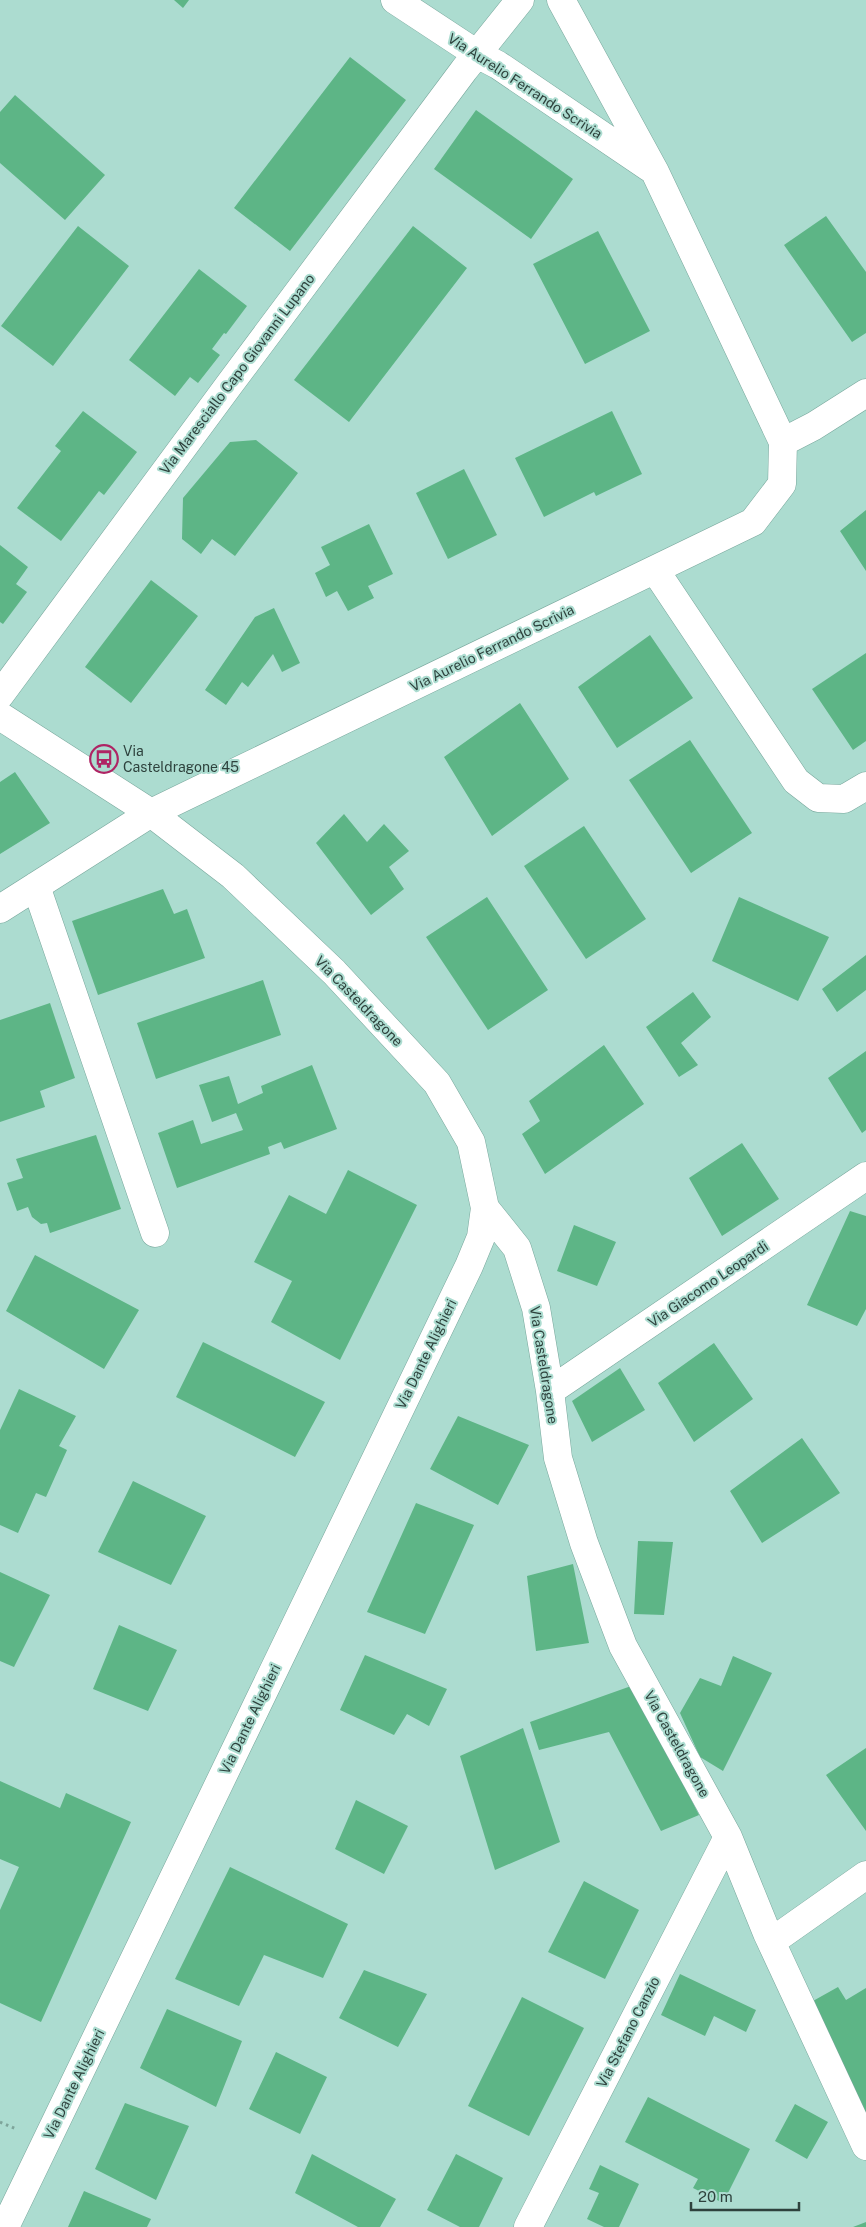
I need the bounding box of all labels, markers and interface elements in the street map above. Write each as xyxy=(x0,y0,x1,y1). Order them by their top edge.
street label: Via Aurelio Ferrando Scrivia xyxy=(445,30,605,142)
street label: Via Maresciallo Capo Giovanni Lupano xyxy=(156,271,318,477)
street label: Via Aurelio Ferrando Scrivia xyxy=(407,601,577,695)
place label: Via Casteldragone 45 xyxy=(123,743,239,775)
bus stop icon: Via Casteldragone 45 xyxy=(89,744,119,774)
street label: Via Casteldragone xyxy=(312,953,406,1049)
street label: Via Giacomo Leopardi xyxy=(645,1238,771,1330)
street label: Via Dante Alighieri xyxy=(392,1296,460,1412)
street label: Via Casteldragone xyxy=(527,1305,561,1425)
street label: Via Dante Alighieri xyxy=(216,1661,284,1777)
street label: Via Casteldragone xyxy=(641,1688,713,1800)
street label: Via Stefano Canzio xyxy=(593,1974,663,2090)
street label: Via Dante Alighieri xyxy=(40,2026,108,2142)
scale bar xyxy=(691,2180,798,2212)
text: 20 m xyxy=(698,2188,733,2205)

